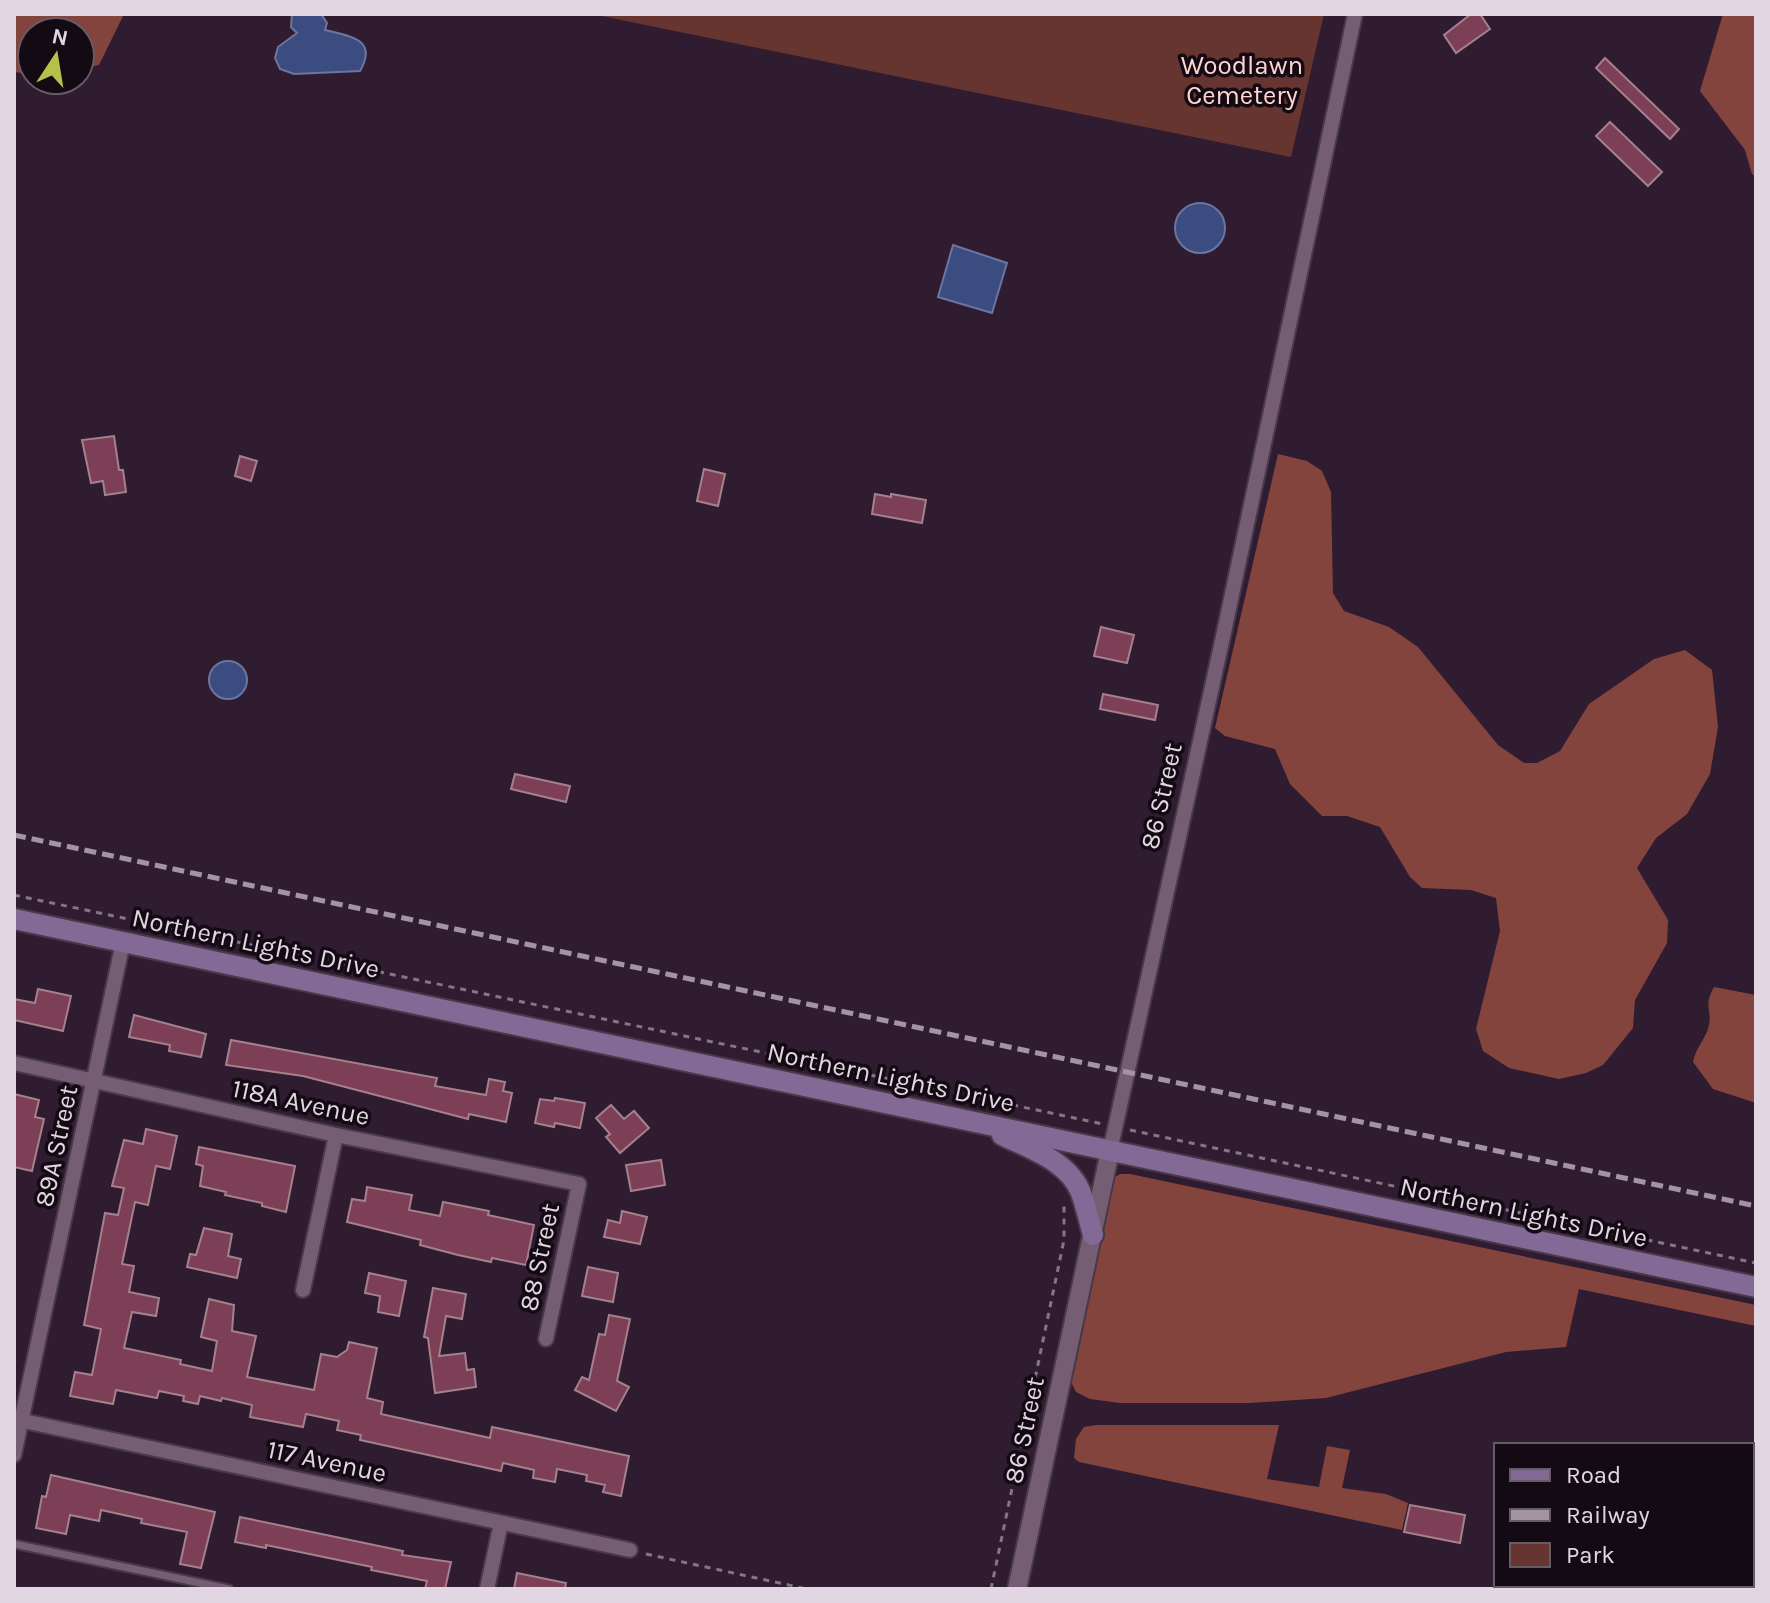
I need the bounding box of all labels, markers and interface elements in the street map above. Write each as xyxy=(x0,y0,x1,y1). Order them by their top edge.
north arrow xyxy=(16,16,96,96)
text: N xyxy=(50,23,70,52)
park label: Woodlawn Cemetery xyxy=(1181,50,1303,111)
street label: 86 Street xyxy=(1134,740,1189,852)
street label: Northern Lights Drive xyxy=(129,902,382,985)
street label: Northern Lights Drive xyxy=(764,1036,1017,1119)
street label: 118A Avenue xyxy=(229,1073,373,1132)
street label: 89A Street xyxy=(28,1082,85,1210)
street label: Northern Lights Drive xyxy=(1397,1171,1650,1254)
street label: 88 Street xyxy=(513,1200,566,1314)
street label: 86 Street xyxy=(998,1374,1051,1486)
street label: 117 Avenue xyxy=(264,1434,389,1489)
legend xyxy=(1494,1443,1754,1587)
text: Road xyxy=(1566,1461,1621,1489)
text: Railway xyxy=(1566,1501,1650,1529)
text: Park xyxy=(1566,1541,1615,1569)

